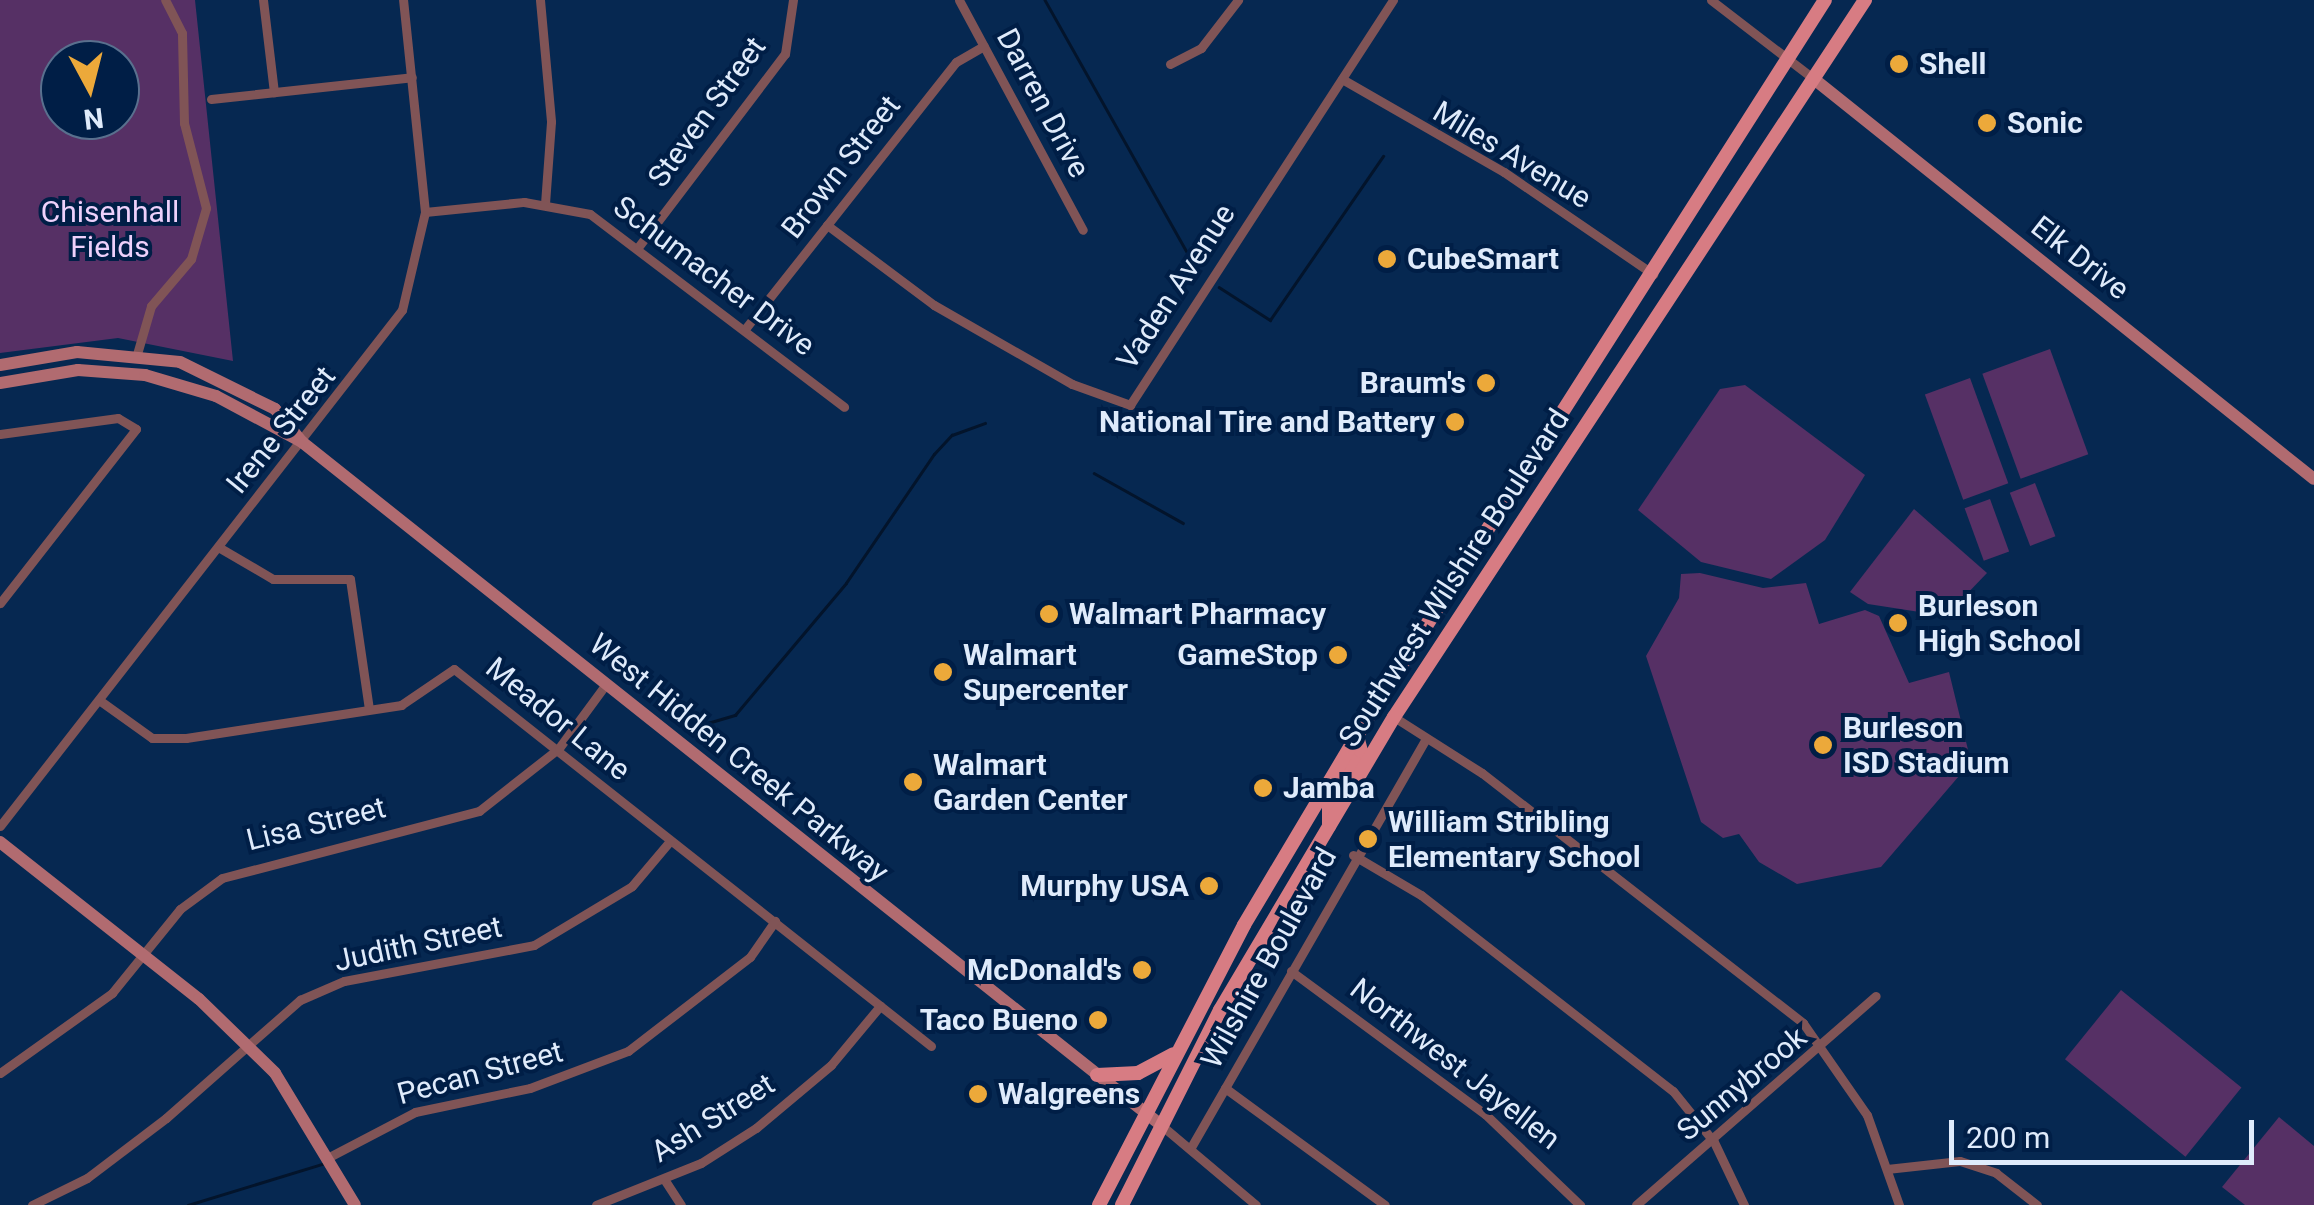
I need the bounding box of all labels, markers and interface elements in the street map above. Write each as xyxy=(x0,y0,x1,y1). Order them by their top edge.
street label: Darren Drive xyxy=(989,22,1097,184)
street label: Steven Street xyxy=(640,30,774,194)
north arrow xyxy=(40,40,140,140)
place label: Shell xyxy=(1919,46,1986,82)
marker: Shell xyxy=(1888,53,1910,75)
street label: Brown Street xyxy=(774,88,908,246)
street label: Miles Avenue xyxy=(1427,94,1597,216)
text: N xyxy=(82,101,105,136)
place label: Sonic xyxy=(2007,105,2083,141)
marker: Sonic xyxy=(1976,112,1998,134)
street label: Schumacher Drive xyxy=(606,189,822,363)
park label: Chisenhall Fields xyxy=(41,194,179,264)
street label: Vaden Avenue xyxy=(1109,198,1243,376)
street label: Elk Drive xyxy=(2024,209,2136,307)
place label: CubeSmart xyxy=(1407,241,1559,277)
marker: CubeSmart xyxy=(1376,248,1398,270)
street label: Irene Street xyxy=(219,359,343,501)
place label: Braum's xyxy=(1360,365,1466,401)
marker: Braum's xyxy=(1475,372,1497,394)
street label: Southwest Wilshire Boulevard xyxy=(1331,402,1577,754)
place label: National Tire and Battery xyxy=(1098,404,1435,440)
marker: National Tire and Battery xyxy=(1444,411,1466,433)
place label: Burleson High School xyxy=(1918,588,2081,658)
place label: Walmart Pharmacy xyxy=(1069,596,1326,632)
marker: Walmart Pharmacy xyxy=(1038,603,1060,625)
marker: Burleson High School xyxy=(1887,612,1909,634)
street label: West Hidden Creek Parkway xyxy=(582,626,896,890)
place label: Walmart Supercenter xyxy=(963,637,1128,708)
place label: GameStop xyxy=(1177,637,1318,673)
marker: GameStop xyxy=(1327,644,1349,666)
street label: Meador Lane xyxy=(479,650,637,788)
marker: Walmart Supercenter xyxy=(932,661,954,683)
place label: Burleson ISD Stadium xyxy=(1843,710,2009,780)
marker: Burleson ISD Stadium xyxy=(1812,734,1834,756)
place label: Walmart Garden Center xyxy=(933,747,1128,818)
place label: Jamba xyxy=(1283,770,1375,806)
marker: Walmart Garden Center xyxy=(902,771,924,793)
marker: Jamba xyxy=(1252,777,1274,799)
street label: Lisa Street xyxy=(243,789,389,859)
place label: William Stribling Elementary School xyxy=(1388,804,1641,874)
marker: William Stribling Elementary School xyxy=(1357,828,1379,850)
street label: Wilshire Boulevard xyxy=(1193,841,1345,1075)
place label: Murphy USA xyxy=(1020,868,1189,904)
marker: Murphy USA xyxy=(1198,875,1220,897)
street label: Judith Street xyxy=(331,909,505,979)
place label: McDonald's xyxy=(967,952,1122,988)
marker: McDonald's xyxy=(1131,959,1153,981)
street label: Northwest Jayellen xyxy=(1343,971,1567,1157)
place label: Taco Bueno xyxy=(920,1002,1078,1038)
marker: Taco Bueno xyxy=(1087,1009,1109,1031)
street label: Sunnybrook xyxy=(1670,1019,1814,1149)
street label: Pecan Street xyxy=(393,1034,567,1112)
street label: Ash Street xyxy=(645,1066,781,1170)
place label: Walgreens xyxy=(998,1076,1140,1112)
marker: Walgreens xyxy=(967,1083,989,1105)
scale bar xyxy=(1954,1100,2259,1162)
text: 200 m xyxy=(1966,1120,2050,1155)

